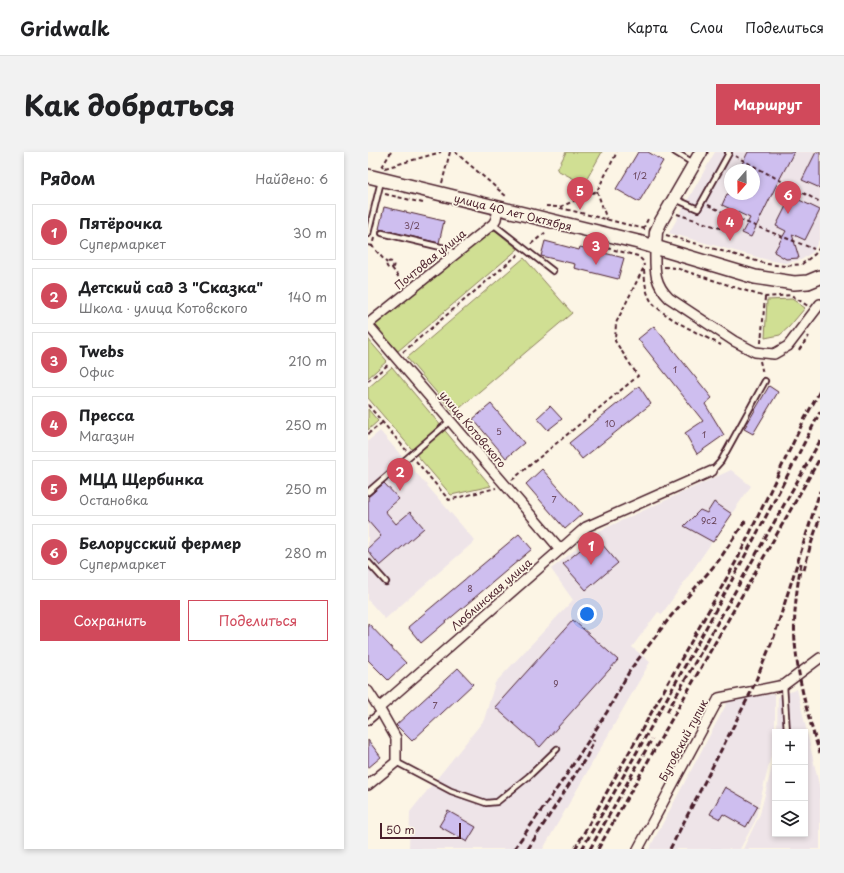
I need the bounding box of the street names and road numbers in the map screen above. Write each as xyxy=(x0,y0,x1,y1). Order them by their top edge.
street label: улица 40 лет Октября xyxy=(452,189,574,235)
street label: Почтовая улица xyxy=(390,225,470,293)
street label: улица Котовского xyxy=(436,387,510,471)
street label: Люблинская улица xyxy=(447,554,535,634)
street label: Бутовский тупик xyxy=(654,696,712,784)

